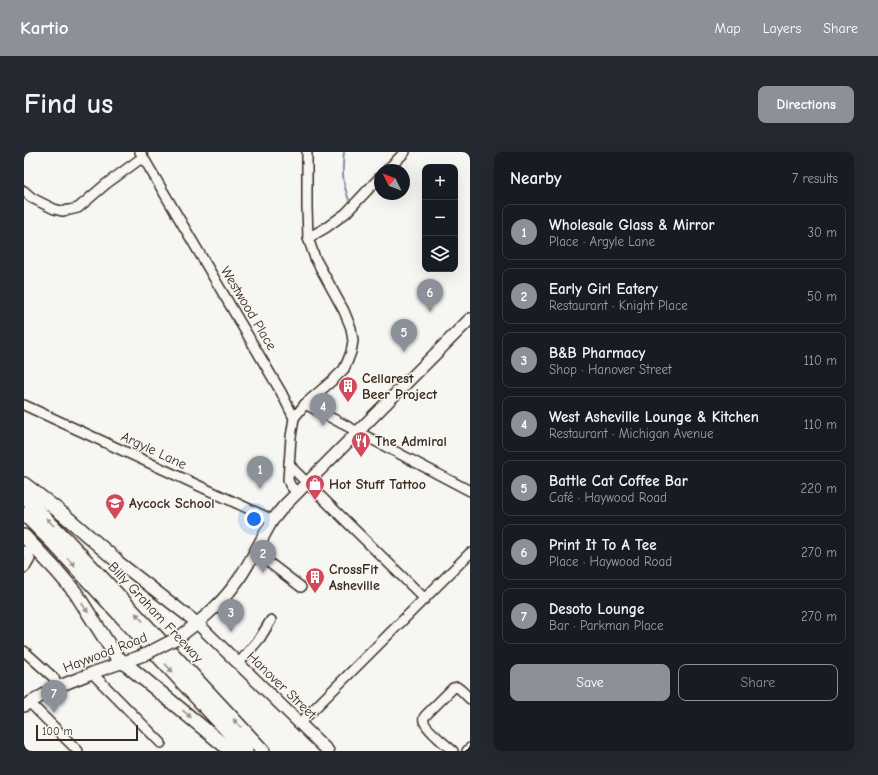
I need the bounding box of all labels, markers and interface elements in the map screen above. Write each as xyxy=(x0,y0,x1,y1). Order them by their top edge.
text: Kartio xyxy=(20,17,69,39)
text: Map xyxy=(714,20,741,37)
text: Layers xyxy=(763,20,801,37)
text: Share xyxy=(823,20,858,37)
button: Directions xyxy=(758,86,854,123)
text: Find us xyxy=(24,88,113,120)
north arrow xyxy=(374,164,410,200)
map controls xyxy=(422,164,458,272)
button: + xyxy=(422,164,458,200)
text: Nearby xyxy=(510,169,561,188)
text: 7 results xyxy=(792,171,838,186)
button: − xyxy=(422,200,458,236)
text: Wholesale Glass & Mirror xyxy=(549,216,715,234)
text: 1 xyxy=(521,225,527,240)
text: 30 m xyxy=(807,225,837,240)
text: Place · Argyle Lane xyxy=(549,234,655,249)
button: layers xyxy=(422,236,458,272)
street label: Westwood Place xyxy=(217,263,280,353)
pin: 6 xyxy=(417,279,443,312)
text: Early Girl Eatery xyxy=(549,280,658,298)
text: 2 xyxy=(521,289,527,304)
text: 50 m xyxy=(807,289,837,304)
text: Restaurant · Knight Place xyxy=(549,298,688,313)
pin: 5 xyxy=(391,319,417,352)
text: B&B Pharmacy xyxy=(549,344,645,362)
text: 3 xyxy=(521,353,527,368)
text: 110 m xyxy=(804,353,837,368)
text: Shop · Hanover Street xyxy=(549,362,672,377)
place label: Cellarest Beer Project xyxy=(362,370,437,403)
building icon: Cellarest Beer Project xyxy=(337,375,359,403)
pin: 4 xyxy=(310,393,336,426)
text: West Asheville Lounge & Kitchen xyxy=(549,408,759,426)
text: 4 xyxy=(521,417,527,432)
text: 110 m xyxy=(804,417,837,432)
text: Restaurant · Michigan Avenue xyxy=(549,426,713,441)
street label: Argyle Lane xyxy=(118,428,189,473)
restaurant icon: The Admiral xyxy=(350,430,372,458)
place label: The Admiral xyxy=(375,433,447,450)
pin: 1 xyxy=(247,456,273,489)
text: Battle Cat Coffee Bar xyxy=(549,472,688,490)
shop icon: Hot Stuff Tattoo xyxy=(304,473,326,501)
place label: Hot Stuff Tattoo xyxy=(329,476,426,493)
text: 5 xyxy=(521,481,527,496)
text: 220 m xyxy=(800,481,837,496)
text: Café · Haywood Road xyxy=(549,490,667,505)
school or university icon: Aycock School xyxy=(104,492,126,520)
place label: Aycock School xyxy=(129,495,215,512)
your location xyxy=(244,509,264,529)
one-way arrow xyxy=(45,517,55,527)
text: Print It To A Tee xyxy=(549,536,657,554)
pin: 2 xyxy=(250,540,276,573)
text: 6 xyxy=(521,545,527,560)
text: 270 m xyxy=(801,545,837,560)
text: Place · Haywood Road xyxy=(549,554,672,569)
one-way arrow xyxy=(66,557,75,567)
street label: Billy Graham Freeway xyxy=(105,558,207,667)
place label: CrossFit Asheville xyxy=(329,561,380,594)
building icon: CrossFit Asheville xyxy=(304,566,326,594)
pin: 3 xyxy=(218,599,244,632)
text: Desoto Lounge xyxy=(549,600,644,618)
one-way arrow xyxy=(81,603,89,613)
text: 7 xyxy=(521,609,527,624)
text: 270 m xyxy=(801,609,837,624)
one-way arrow xyxy=(134,612,143,622)
text: Bar · Parkman Place xyxy=(549,618,663,633)
street label: Haywood Road xyxy=(61,629,150,676)
street label: Hanover Street xyxy=(243,648,321,723)
one-way arrow xyxy=(164,662,173,673)
button: Save xyxy=(510,664,670,701)
button: Share xyxy=(678,664,838,701)
pin: 7 xyxy=(41,680,67,713)
one-way arrow xyxy=(181,710,192,719)
one-way arrow xyxy=(233,718,242,727)
scale bar xyxy=(36,723,138,742)
text: 100 m xyxy=(42,725,73,738)

